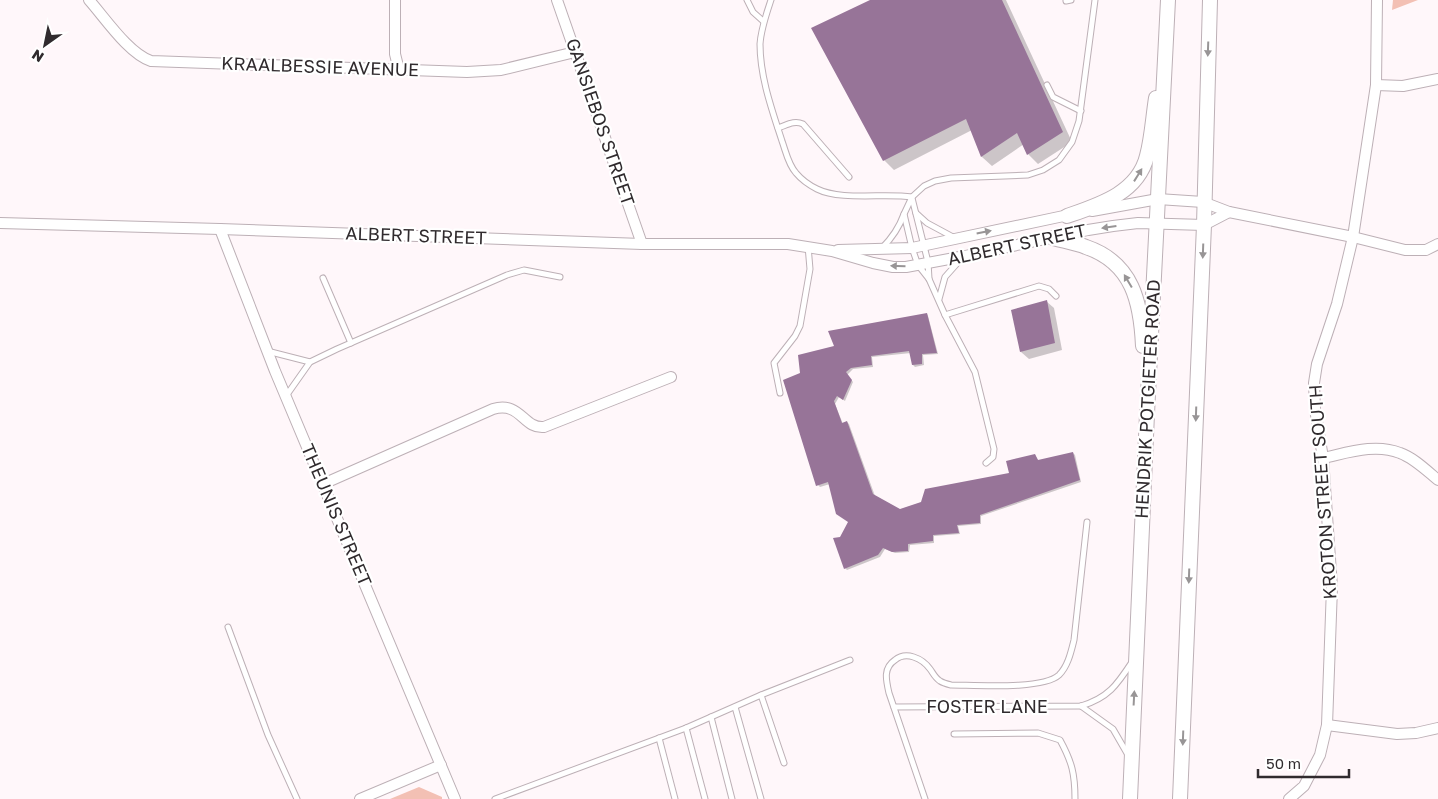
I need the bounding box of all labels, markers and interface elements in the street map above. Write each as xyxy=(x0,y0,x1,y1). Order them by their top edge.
north arrow xyxy=(20,20,70,70)
street label: GANSIEBOS STREET xyxy=(562,35,640,208)
one-way arrow xyxy=(1204,41,1212,57)
text: N xyxy=(29,46,47,66)
street label: KRAALBESSIE AVENUE xyxy=(221,52,419,80)
one-way arrow xyxy=(1133,169,1143,182)
street label: ALBERT STREET xyxy=(945,219,1088,269)
street label: ALBERT STREET xyxy=(345,222,487,248)
one-way arrow xyxy=(1101,223,1117,231)
one-way arrow xyxy=(977,228,992,236)
one-way arrow xyxy=(1198,243,1206,259)
one-way arrow xyxy=(890,262,906,270)
one-way arrow xyxy=(1124,274,1133,288)
street label: HENDRIK POTGIETER ROAD xyxy=(1130,279,1164,519)
street label: KROTON STREET SOUTH xyxy=(1304,384,1340,600)
one-way arrow xyxy=(1192,406,1200,422)
street label: THEUNIS STREET xyxy=(297,440,377,589)
one-way arrow xyxy=(1185,568,1193,584)
one-way arrow xyxy=(1131,690,1139,706)
street label: FOSTER LANE xyxy=(926,695,1048,717)
one-way arrow xyxy=(1178,731,1186,747)
scale bar xyxy=(1258,746,1349,778)
text: 50 m xyxy=(1266,754,1301,772)

